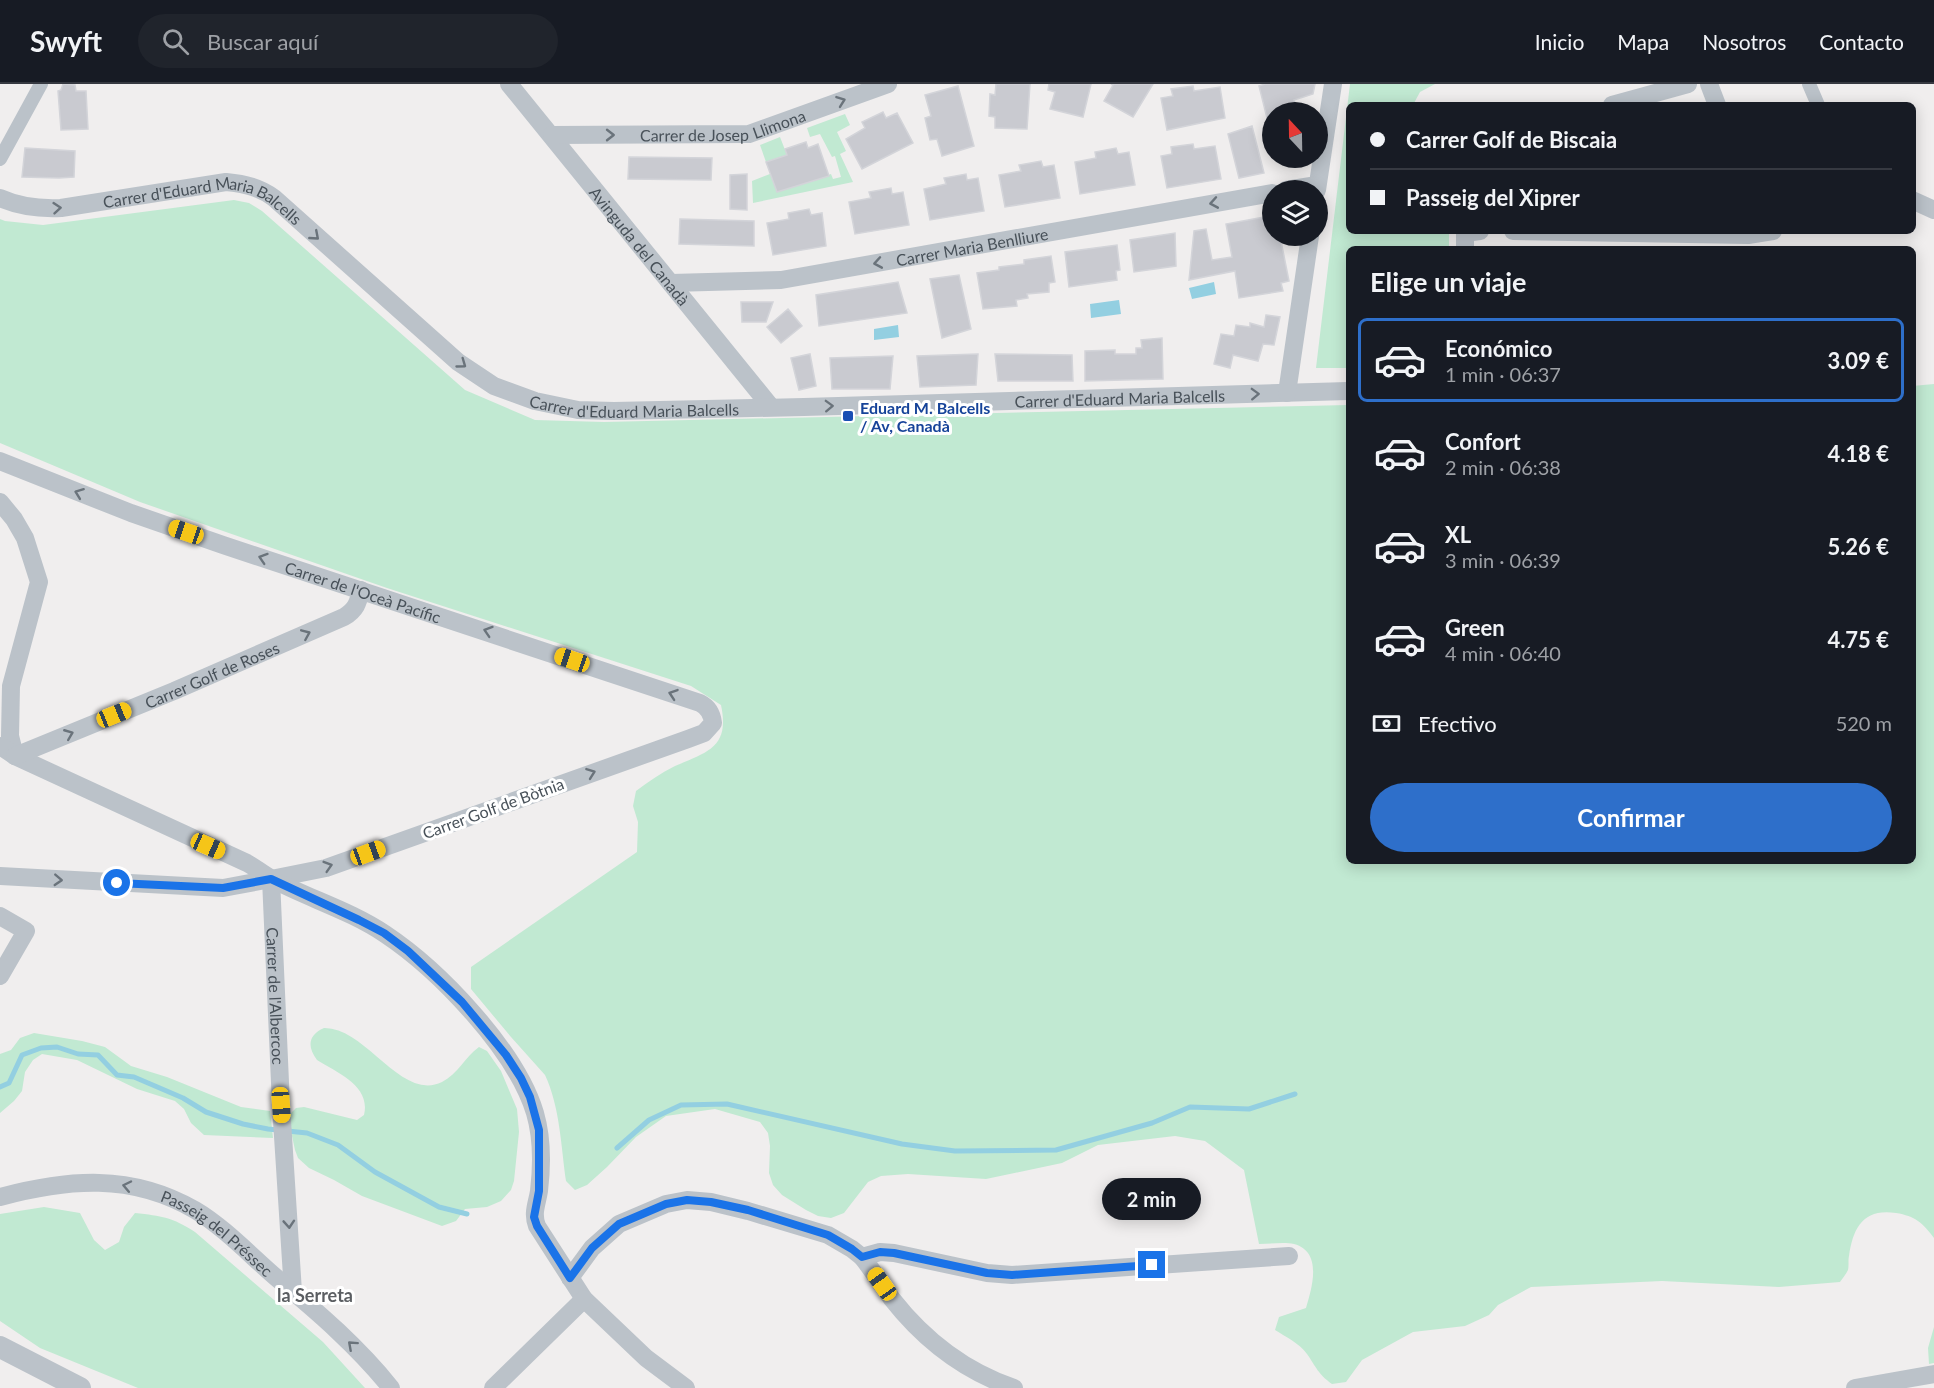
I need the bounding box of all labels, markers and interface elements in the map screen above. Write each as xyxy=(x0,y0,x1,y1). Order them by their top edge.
search box xyxy=(138,14,558,68)
text: Swyft xyxy=(30,24,102,58)
icon: search xyxy=(159,25,192,58)
text: Buscar aquí xyxy=(207,28,318,55)
text: Inicio xyxy=(1535,29,1584,54)
text: Mapa xyxy=(1617,29,1669,54)
text: Nosotros xyxy=(1702,29,1786,54)
text: Contacto xyxy=(1819,29,1904,54)
one-way arrow xyxy=(835,95,846,108)
north arrow xyxy=(1262,102,1328,168)
map controls xyxy=(1262,102,1328,246)
street label: Carrer de Josep Llimona xyxy=(640,105,808,144)
text: Carrer Golf de Biscaia xyxy=(1406,126,1617,153)
one-way arrow xyxy=(606,129,615,141)
street label: Carrer d'Eduard Maria Balcells xyxy=(101,172,306,228)
button: layers xyxy=(1262,180,1328,246)
street label: Avinguda del Canadà xyxy=(586,182,694,309)
text: Passeig del Xiprer xyxy=(1406,184,1580,211)
one-way arrow xyxy=(1210,196,1220,209)
one-way arrow xyxy=(52,202,61,215)
street label: Carrer Maria Benlliure xyxy=(894,223,1050,269)
one-way arrow xyxy=(308,229,319,240)
one-way arrow xyxy=(873,256,883,269)
text: Elige un viaje xyxy=(1370,265,1527,298)
icon: car xyxy=(1373,333,1427,387)
text: Económico xyxy=(1445,335,1552,362)
text: 3.09 € xyxy=(1827,347,1889,374)
one-way arrow xyxy=(456,357,467,368)
text: 1 min · 06:37 xyxy=(1445,362,1561,386)
street label: Carrer d'Eduard Maria Balcells xyxy=(1014,385,1225,410)
one-way arrow xyxy=(1251,387,1260,400)
street label: Carrer d'Eduard Maria Balcells xyxy=(528,391,739,421)
place label: Eduard M. Balcells / Av, Canadà xyxy=(860,398,990,435)
one-way arrow xyxy=(825,400,834,412)
marker: Eduard M. Balcells / Av, Canadà xyxy=(841,409,855,423)
icon: car xyxy=(1373,426,1427,480)
text: Confort xyxy=(1445,428,1521,455)
text: 4.18 € xyxy=(1827,440,1889,467)
text: 2 min · 06:38 xyxy=(1445,455,1561,479)
one-way arrow xyxy=(74,487,85,500)
car xyxy=(166,518,206,546)
icon: car xyxy=(1373,519,1427,573)
text: XL xyxy=(1445,521,1471,548)
text: 5.26 € xyxy=(1827,533,1889,560)
text: 3 min · 06:39 xyxy=(1445,548,1561,572)
one-way arrow xyxy=(258,552,269,565)
street label: Carrer de l'Oceà Pacífic xyxy=(283,557,444,626)
icon: car xyxy=(1373,612,1427,666)
text: Green xyxy=(1445,614,1505,641)
one-way arrow xyxy=(483,626,494,639)
text: 4.75 € xyxy=(1827,626,1889,653)
one-way arrow xyxy=(300,629,311,641)
street label: Carrer Golf de Roses xyxy=(142,637,282,712)
text: 4 min · 06:40 xyxy=(1445,641,1561,665)
car xyxy=(552,646,592,674)
one-way arrow xyxy=(668,688,679,701)
car xyxy=(94,700,134,730)
icon: cash xyxy=(1370,707,1403,740)
text: Efectivo xyxy=(1418,710,1497,737)
text: 520 m xyxy=(1836,711,1892,735)
one-way arrow xyxy=(62,729,73,741)
one-way arrow xyxy=(585,768,596,781)
street label: Carrer Golf de Bòtnia xyxy=(420,774,566,842)
button: Confirmar xyxy=(1370,783,1892,852)
car xyxy=(188,830,228,862)
car xyxy=(348,838,388,868)
one-way arrow xyxy=(322,861,333,873)
route start xyxy=(103,869,130,896)
one-way arrow xyxy=(54,873,63,886)
street label: Carrer de l'Albercoc xyxy=(264,927,289,1065)
car xyxy=(271,1086,291,1124)
callout: 2 min xyxy=(1102,1178,1202,1220)
one-way arrow xyxy=(123,1180,133,1193)
street label: Passeig del Préssec xyxy=(159,1186,277,1280)
text: 2 min xyxy=(1127,1187,1176,1211)
one-way arrow xyxy=(282,1220,295,1229)
route end xyxy=(1138,1251,1165,1278)
car xyxy=(864,1264,900,1304)
district label: la Serreta xyxy=(277,1284,353,1306)
one-way arrow xyxy=(348,1341,358,1352)

